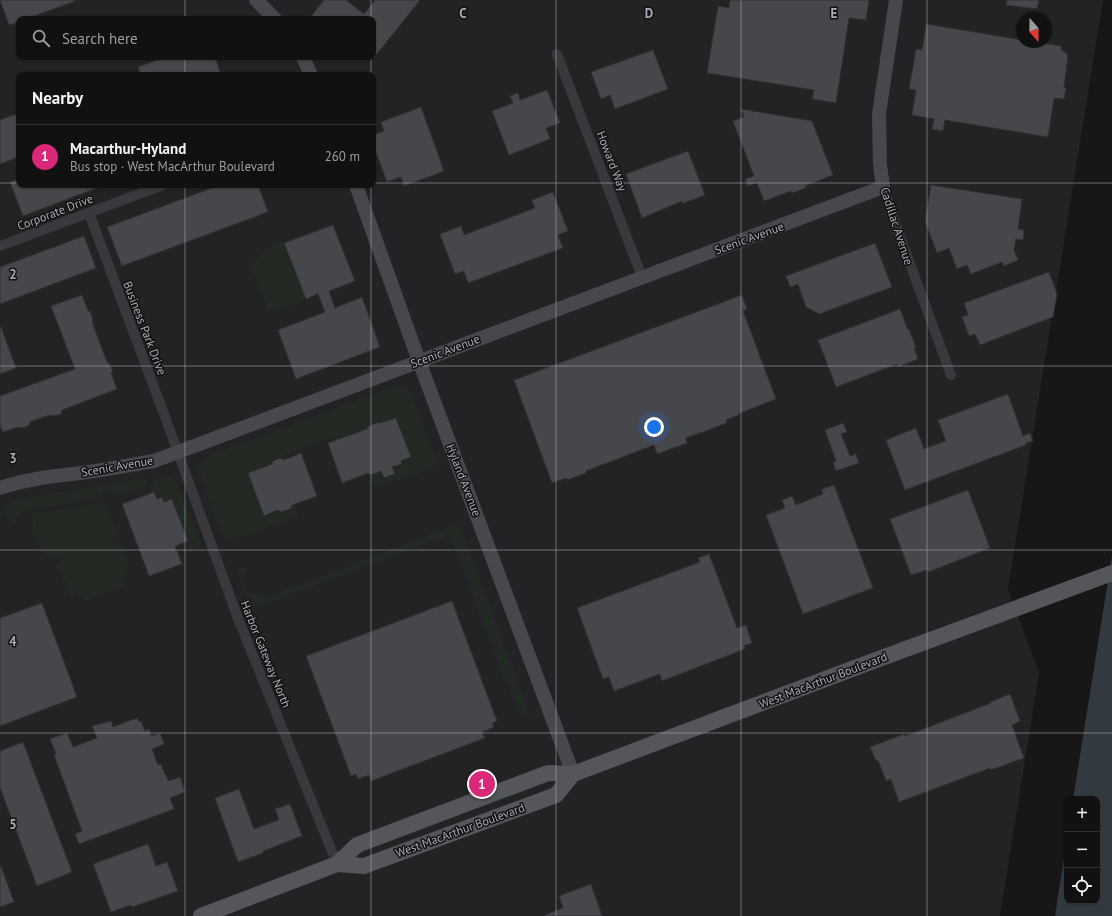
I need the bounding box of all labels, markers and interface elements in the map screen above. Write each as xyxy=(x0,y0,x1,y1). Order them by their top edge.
text: C xyxy=(459,5,467,22)
text: D xyxy=(645,5,653,22)
text: E xyxy=(831,5,838,22)
north arrow xyxy=(1016,12,1052,48)
search box xyxy=(16,16,376,60)
icon: search xyxy=(30,27,52,49)
text: Search here xyxy=(62,29,138,48)
text: Nearby xyxy=(32,87,83,109)
street label: Howard Way xyxy=(594,129,631,194)
text: Macarthur-Hyland xyxy=(70,139,186,158)
text: 1 xyxy=(41,148,49,165)
text: 260 m xyxy=(325,148,360,165)
text: Bus stop · West MacArthur Boulevard xyxy=(70,158,275,175)
street label: Cadillac Avenue xyxy=(877,185,917,267)
street label: Corporate Drive xyxy=(15,191,95,233)
street label: Scenic Avenue xyxy=(712,219,786,257)
text: 2 xyxy=(9,266,17,283)
street label: Business Park Drive xyxy=(120,279,170,377)
street label: Scenic Avenue xyxy=(408,331,482,371)
your location xyxy=(644,417,664,437)
street label: Hyland Avenue xyxy=(443,442,485,518)
text: 3 xyxy=(9,450,17,467)
street label: Scenic Avenue xyxy=(80,452,154,480)
street label: Harbor Gateway North xyxy=(238,598,294,710)
text: 4 xyxy=(9,633,17,650)
street label: West MacArthur Boulevard xyxy=(757,649,889,711)
pin: 1 xyxy=(469,769,495,799)
map controls xyxy=(1064,796,1100,904)
button: + xyxy=(1064,796,1100,832)
street label: West MacArthur Boulevard xyxy=(393,800,527,860)
text: 5 xyxy=(9,816,17,833)
button: − xyxy=(1064,832,1100,868)
button: locate xyxy=(1064,868,1100,904)

